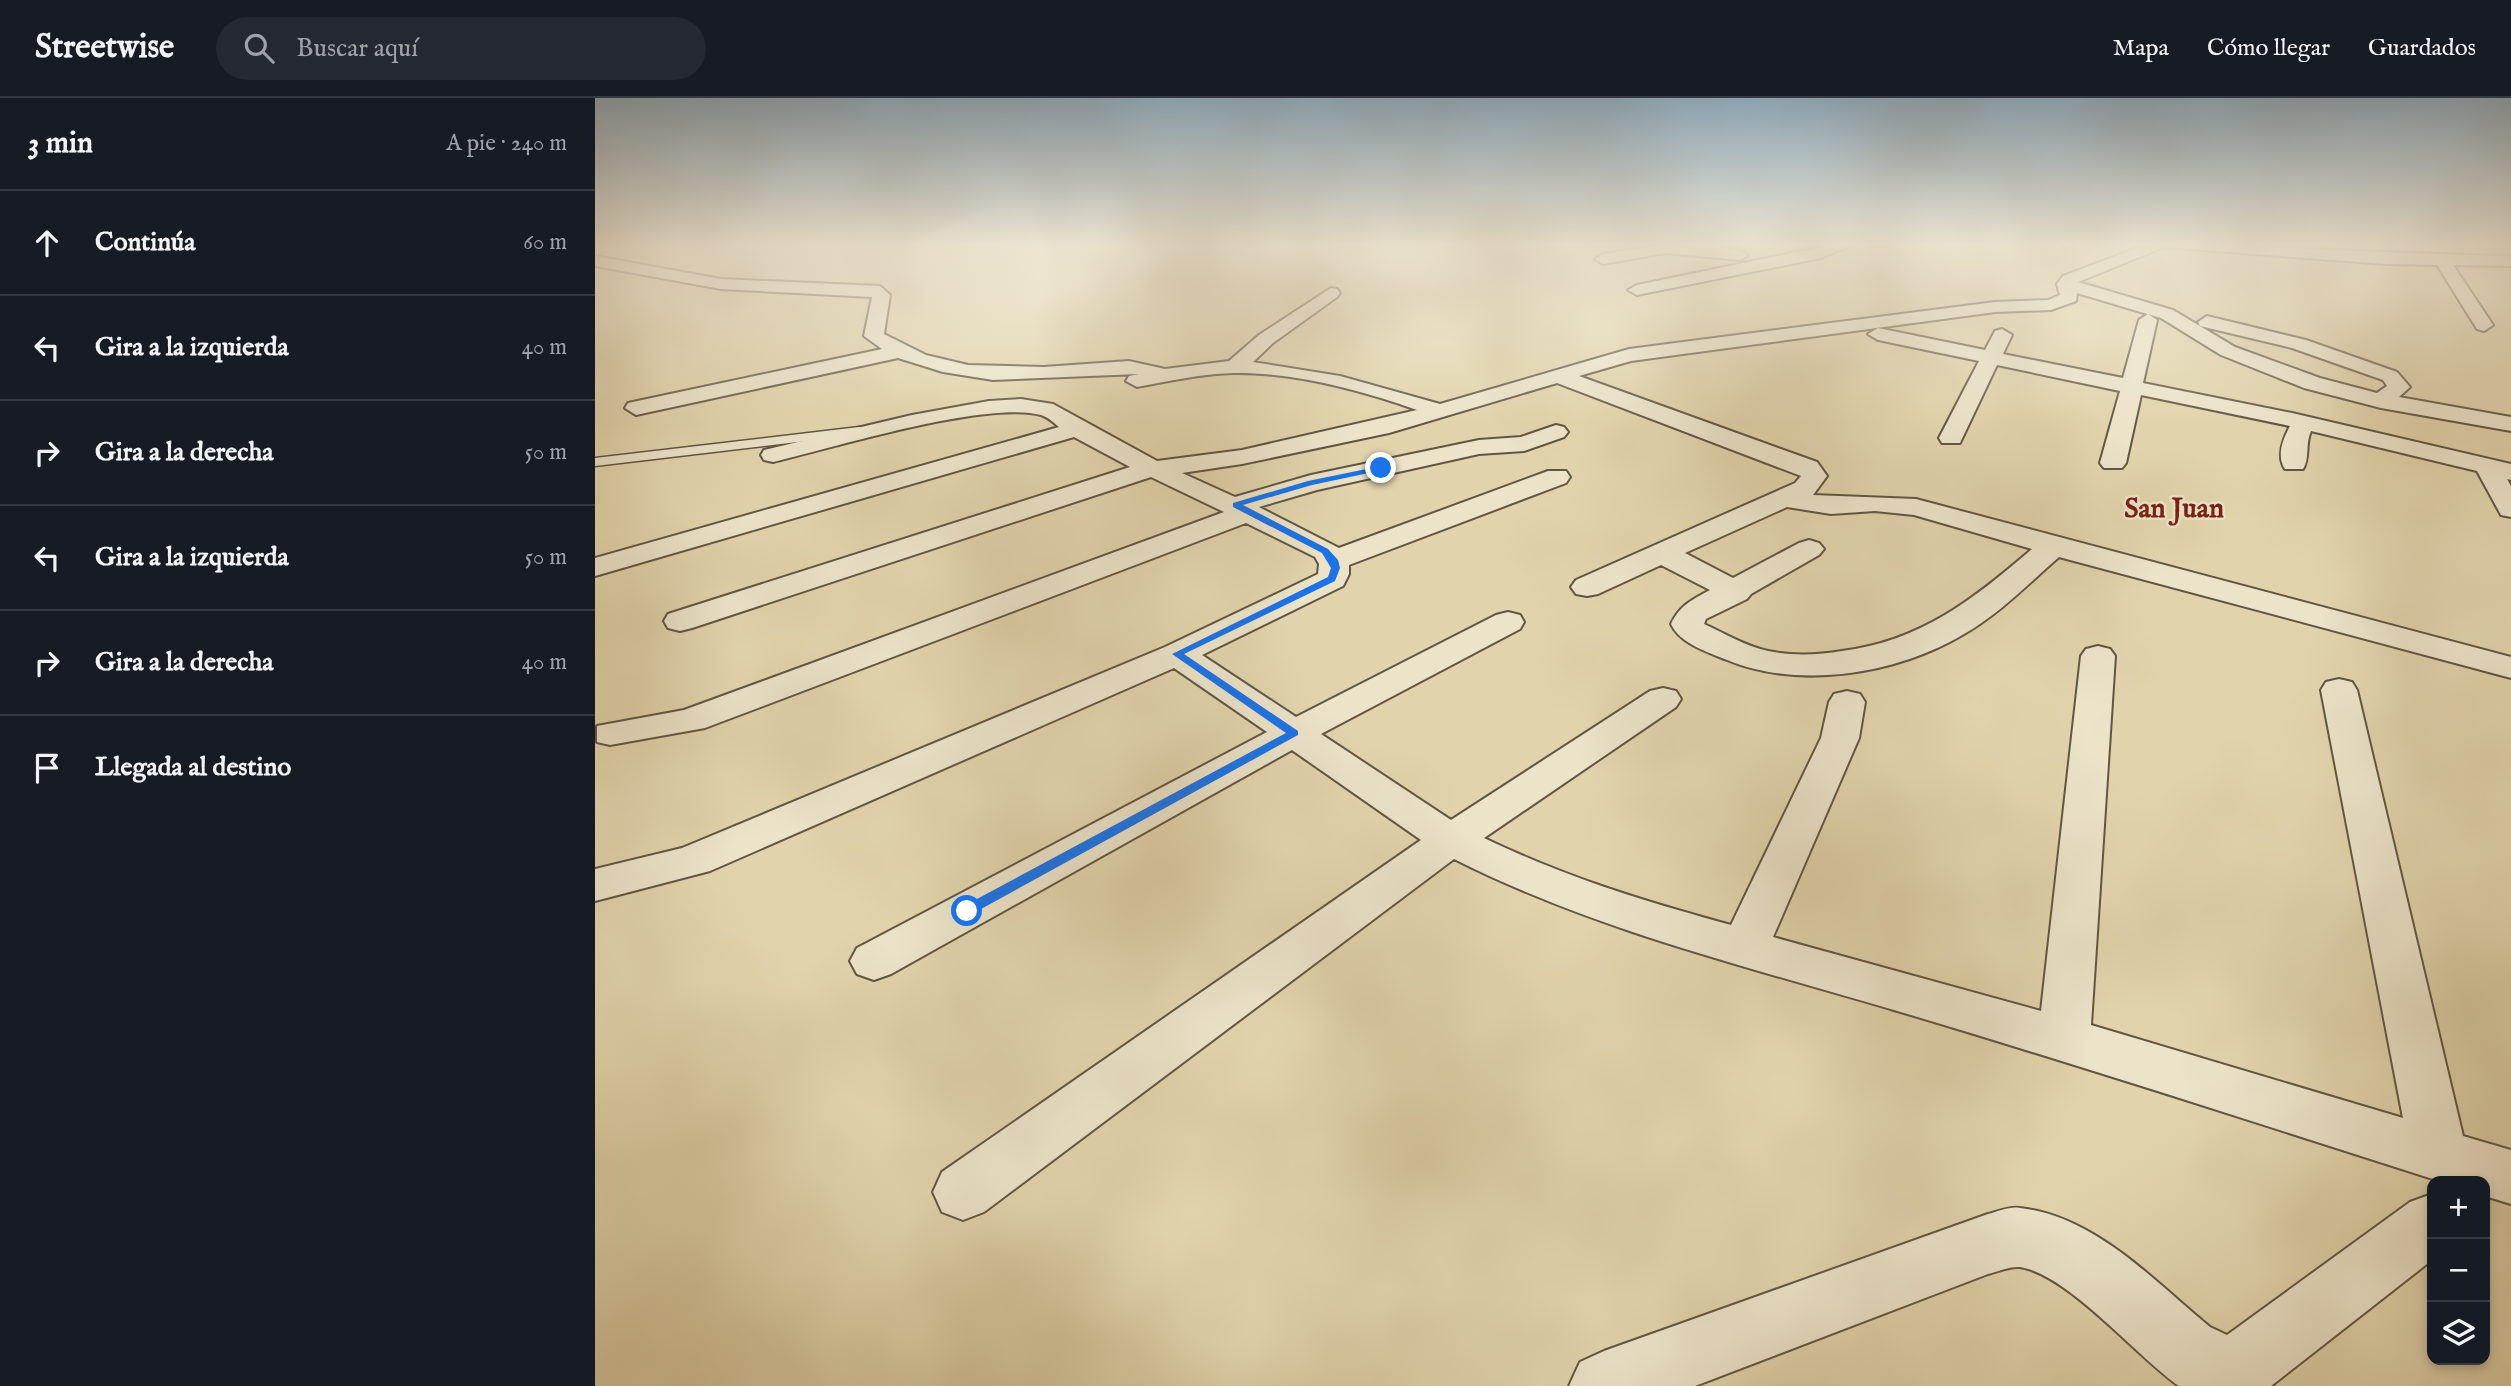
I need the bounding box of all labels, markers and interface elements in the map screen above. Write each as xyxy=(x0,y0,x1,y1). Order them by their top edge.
search box xyxy=(216,17,706,80)
text: Streetwise xyxy=(35,27,174,69)
icon: search xyxy=(240,29,278,67)
text: Buscar aquí xyxy=(296,32,418,65)
text: Mapa xyxy=(2113,33,2169,64)
text: Cómo llegar xyxy=(2207,33,2330,64)
text: Guardados xyxy=(2368,33,2476,64)
text: 3 min xyxy=(28,125,93,163)
text: A pie · 240 m xyxy=(446,129,567,158)
icon: ahead xyxy=(28,224,66,262)
text: Continúa xyxy=(95,226,196,259)
text: 60 m xyxy=(523,228,567,257)
icon: left xyxy=(28,329,66,367)
text: Gira a la izquierda xyxy=(95,331,289,364)
text: 40 m xyxy=(522,333,567,362)
icon: right xyxy=(28,434,66,472)
text: Gira a la derecha xyxy=(95,436,274,469)
text: 50 m xyxy=(525,438,567,467)
route end xyxy=(1365,452,1396,483)
district label: San Juan xyxy=(2124,492,2224,527)
icon: left xyxy=(28,539,66,577)
text: Gira a la izquierda xyxy=(95,541,289,574)
text: 50 m xyxy=(525,543,567,572)
icon: right xyxy=(28,644,66,682)
text: Gira a la derecha xyxy=(95,646,274,679)
text: 40 m xyxy=(522,648,567,677)
icon: arrive xyxy=(28,749,66,787)
text: Llegada al destino xyxy=(95,751,291,784)
route start xyxy=(951,895,982,926)
map controls xyxy=(2427,1176,2490,1365)
button: + xyxy=(2427,1176,2490,1239)
button: − xyxy=(2427,1239,2490,1302)
button: layers xyxy=(2427,1302,2490,1365)

